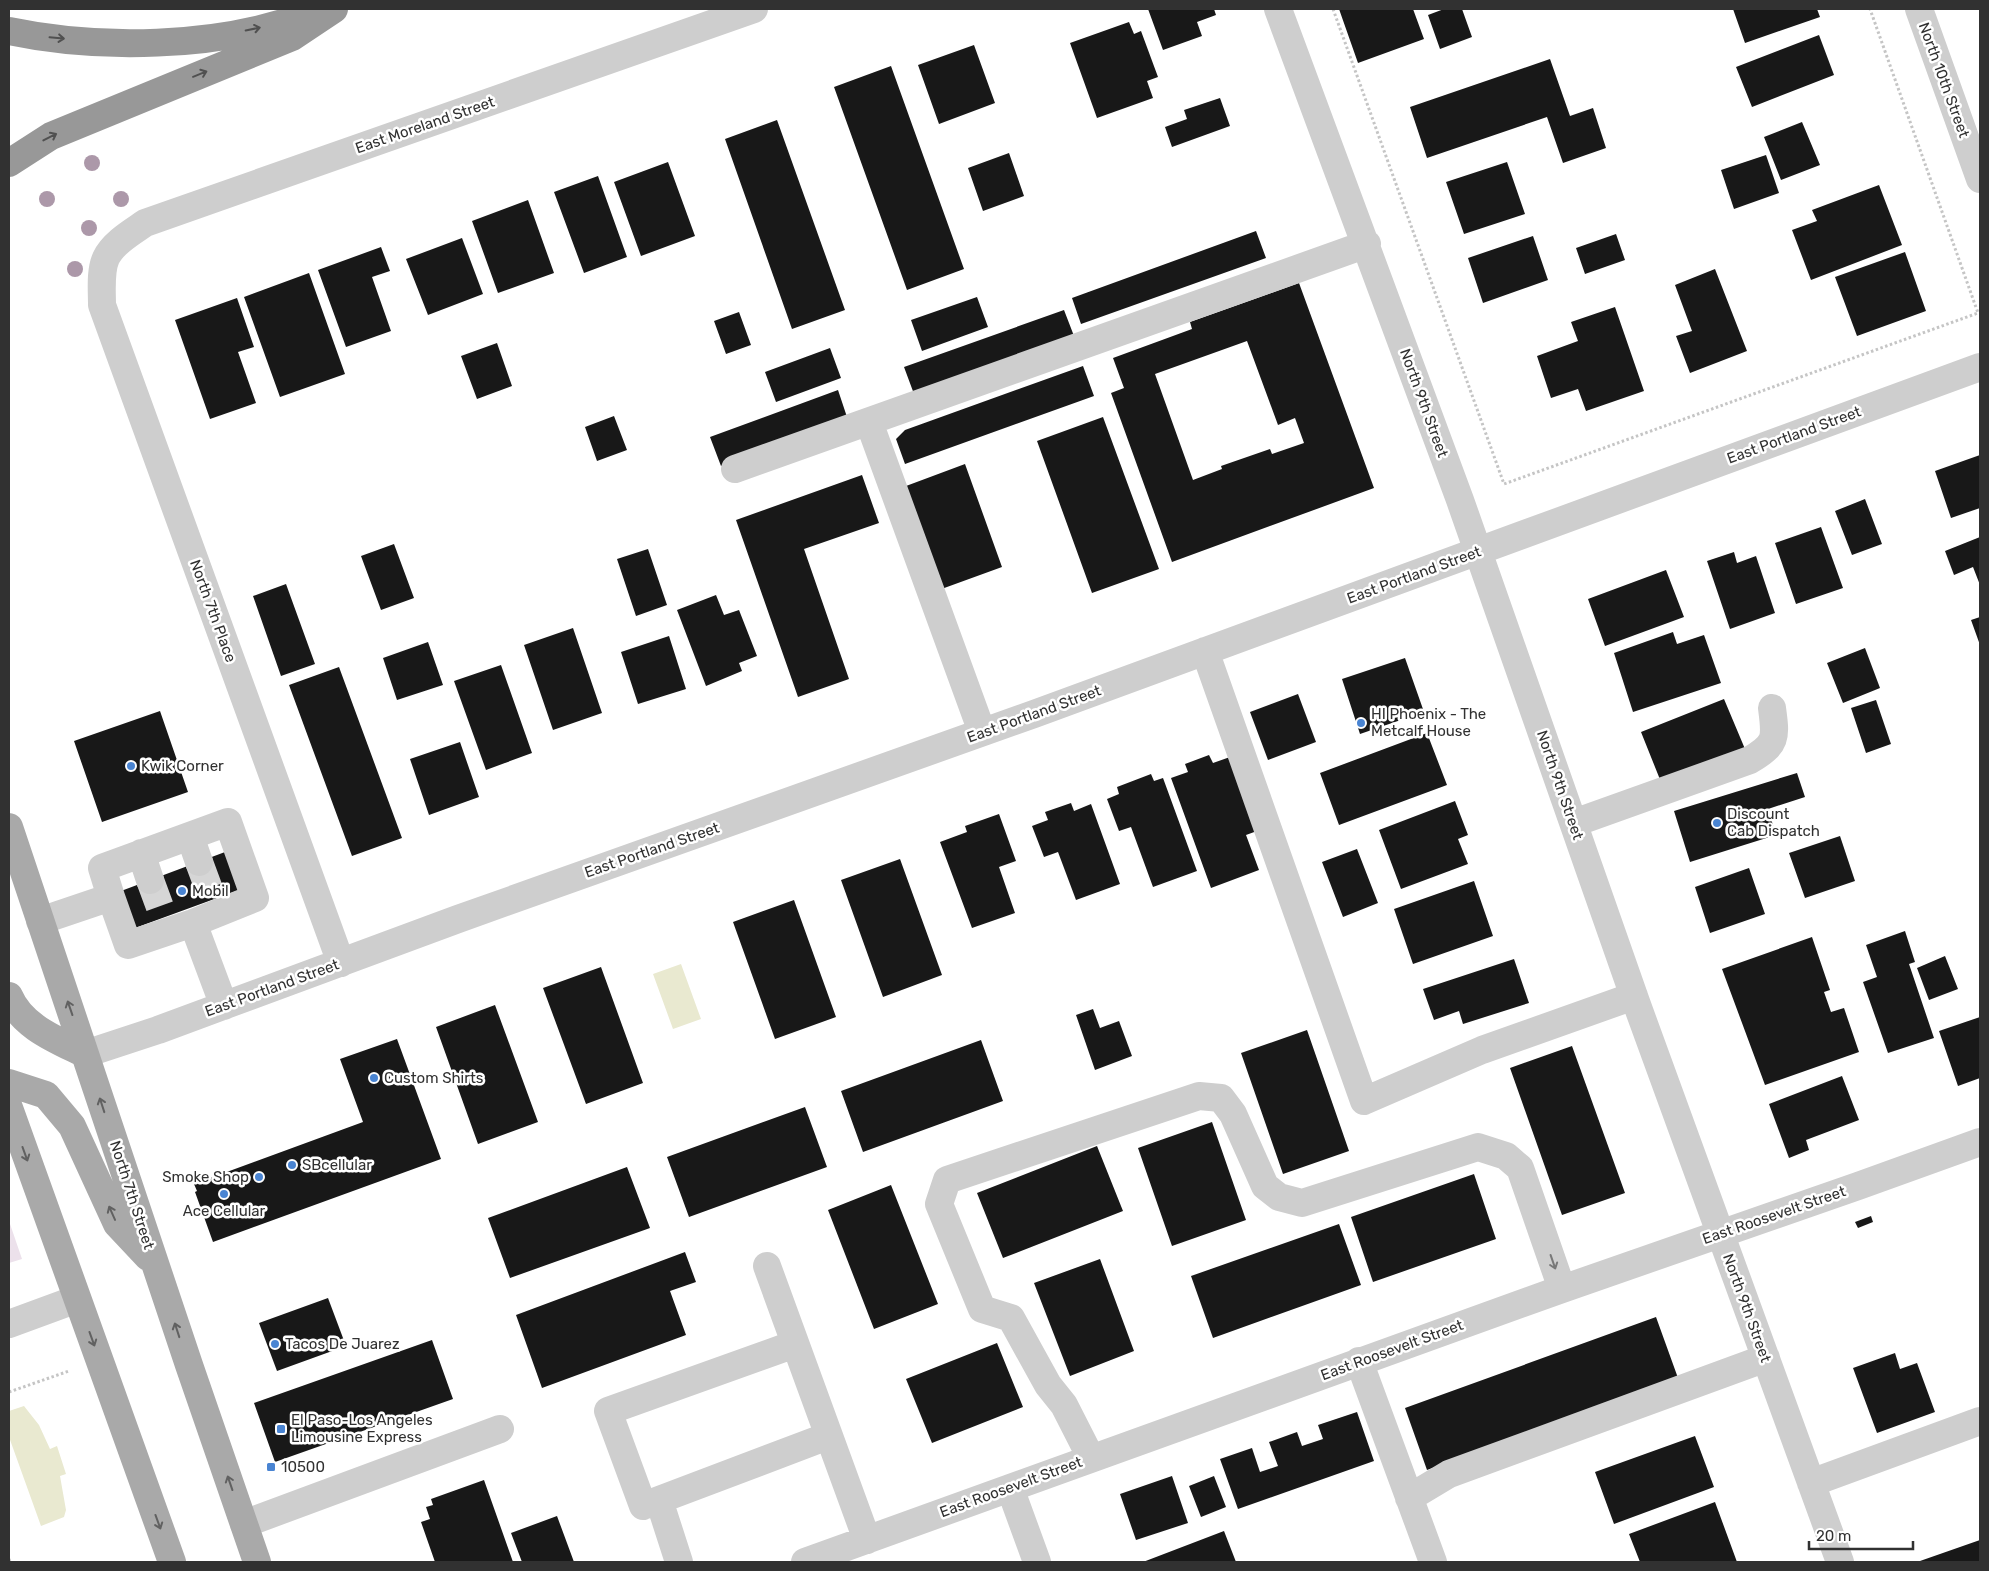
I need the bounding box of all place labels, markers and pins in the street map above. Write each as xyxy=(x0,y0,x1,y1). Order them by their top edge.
place label: HI Phoenix - The Metcalf House xyxy=(1371,705,1486,740)
marker: HI Phoenix - The Metcalf House xyxy=(1355,717,1367,729)
place label: Kwik Corner xyxy=(141,757,224,775)
marker: Kwik Corner xyxy=(125,760,137,772)
place label: Discount Cab Dispatch xyxy=(1727,805,1820,840)
marker: Discount Cab Dispatch xyxy=(1711,817,1723,829)
place label: Mobil xyxy=(192,882,229,900)
marker: Mobil xyxy=(176,885,188,897)
place label: Custom Shirts xyxy=(384,1069,484,1087)
marker: Custom Shirts xyxy=(368,1072,380,1084)
place label: SBcellular xyxy=(302,1156,372,1174)
marker: SBcellular xyxy=(286,1159,298,1171)
place label: Smoke Shop xyxy=(162,1168,249,1186)
marker: Smoke Shop xyxy=(253,1171,265,1183)
marker: Ace Cellular xyxy=(218,1188,230,1200)
place label: Ace Cellular xyxy=(183,1202,266,1220)
place label: Tacos De Juarez xyxy=(285,1335,400,1353)
marker: Tacos De Juarez xyxy=(269,1338,281,1350)
place label: El Paso-Los Angeles Limousine Express xyxy=(291,1411,433,1446)
marker: El Paso-Los Angeles Limousine Express xyxy=(275,1423,287,1435)
place label: 10500 xyxy=(281,1458,325,1476)
marker: 10500 xyxy=(265,1461,277,1473)

